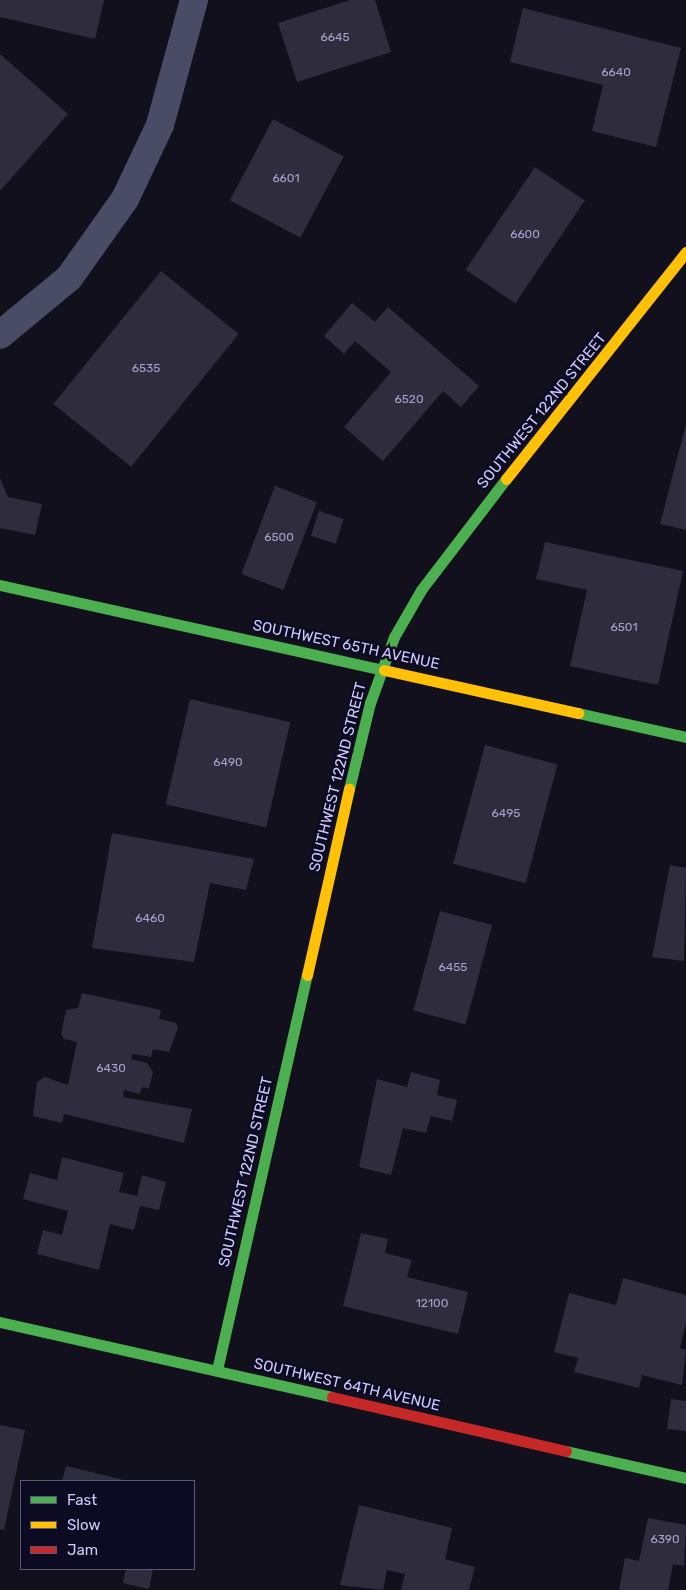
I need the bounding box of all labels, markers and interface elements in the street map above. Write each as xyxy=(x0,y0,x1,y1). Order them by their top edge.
house number: 6645 xyxy=(320,31,350,45)
house number: 6640 xyxy=(601,66,631,80)
house number: 6601 xyxy=(272,172,300,186)
house number: 6600 xyxy=(510,228,540,242)
street label: SOUTHWEST 122ND STREET xyxy=(474,330,610,492)
house number: 6535 xyxy=(132,362,160,376)
house number: 6520 xyxy=(394,393,424,407)
house number: 6500 xyxy=(264,531,294,545)
street label: SOUTHWEST 65TH AVENUE xyxy=(251,616,441,674)
house number: 6501 xyxy=(610,621,638,635)
street label: SOUTHWEST 122ND STREET xyxy=(306,680,370,874)
house number: 6490 xyxy=(213,756,243,770)
house number: 6495 xyxy=(492,807,520,821)
house number: 6460 xyxy=(135,912,165,926)
house number: 6455 xyxy=(439,961,467,975)
house number: 6430 xyxy=(96,1062,126,1076)
street label: SOUTHWEST 122ND STREET xyxy=(215,1075,277,1269)
house number: 12100 xyxy=(416,1297,448,1311)
street label: SOUTHWEST 64TH AVENUE xyxy=(252,1355,442,1415)
legend xyxy=(20,1480,195,1570)
text: Fast xyxy=(67,1491,97,1509)
text: Slow xyxy=(67,1516,100,1534)
house number: 6390 xyxy=(650,1533,680,1547)
text: Jam xyxy=(67,1541,98,1559)

